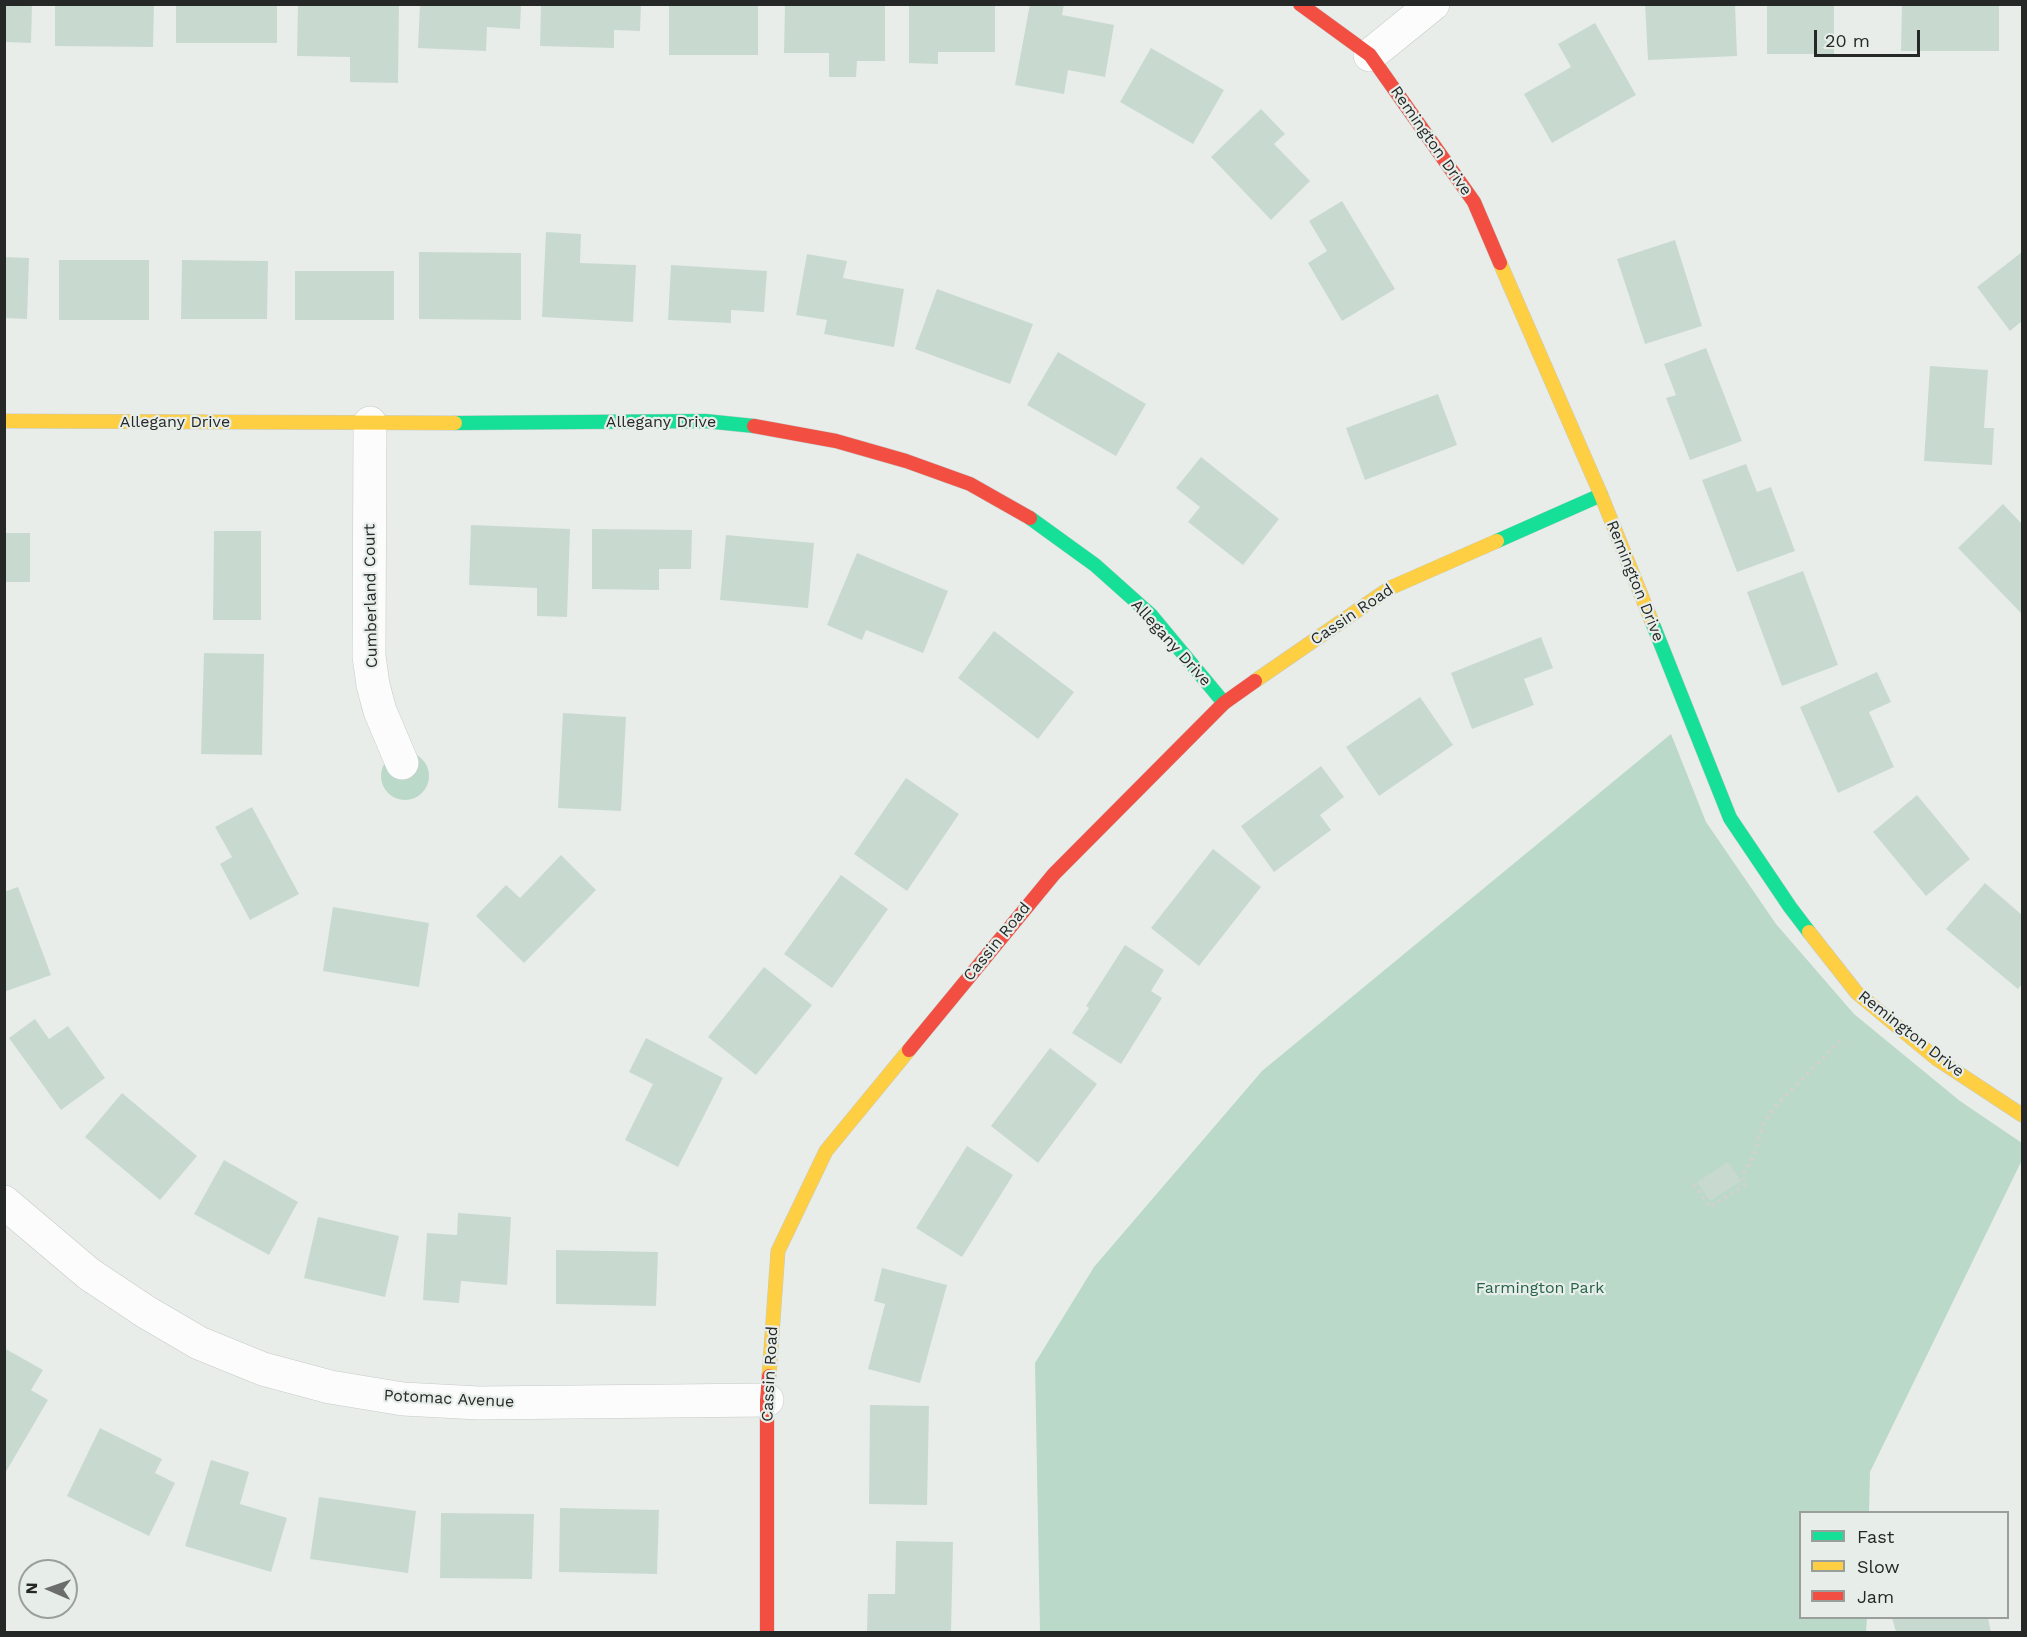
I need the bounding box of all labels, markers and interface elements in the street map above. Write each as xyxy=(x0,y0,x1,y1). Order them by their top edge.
scale bar xyxy=(1817,18,1924,56)
text: 20 m xyxy=(1825,30,1870,51)
street label: Remington Drive xyxy=(1386,83,1476,199)
street label: Allegany Drive xyxy=(120,412,230,432)
street label: Allegany Drive xyxy=(606,412,716,432)
street label: Remington Drive xyxy=(1602,518,1668,644)
street label: Cumberland Court xyxy=(360,524,382,668)
street label: Cassin Road xyxy=(1307,580,1397,650)
street label: Allegany Drive xyxy=(1127,596,1215,690)
street label: Cassin Road xyxy=(959,899,1035,985)
street label: Remington Drive xyxy=(1854,987,1968,1081)
park label: Farmington Park xyxy=(1476,1278,1604,1298)
street label: Cassin Road xyxy=(758,1326,782,1422)
street label: Potomac Avenue xyxy=(383,1386,515,1412)
legend xyxy=(1799,1511,2009,1619)
text: Fast xyxy=(1857,1526,1894,1547)
text: Slow xyxy=(1857,1556,1900,1577)
north arrow xyxy=(18,1559,78,1619)
text: N xyxy=(22,1582,41,1595)
text: Jam xyxy=(1857,1586,1894,1607)

